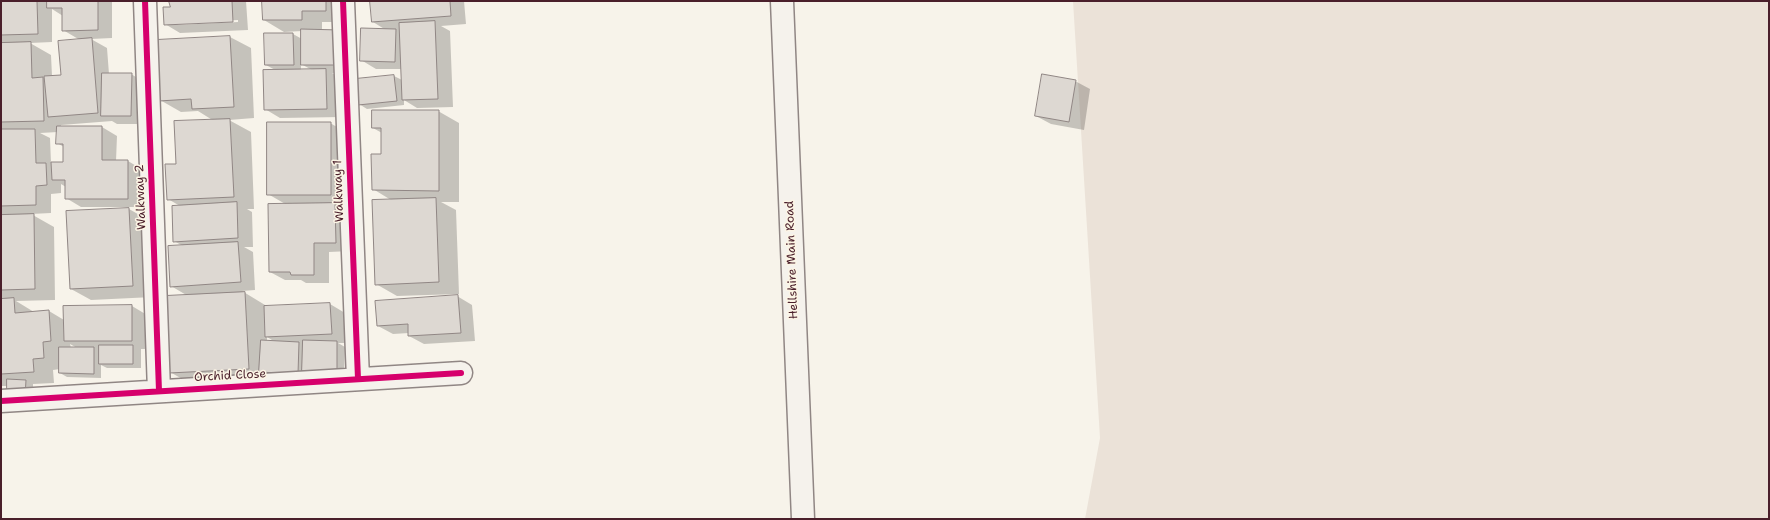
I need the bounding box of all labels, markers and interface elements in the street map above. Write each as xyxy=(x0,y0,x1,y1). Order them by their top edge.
street label: Walkway 1 xyxy=(331,160,347,222)
street label: Walkway 2 xyxy=(133,164,149,230)
street label: Hellshire Main Road xyxy=(783,201,801,319)
street label: Orchid Close xyxy=(194,367,266,385)

